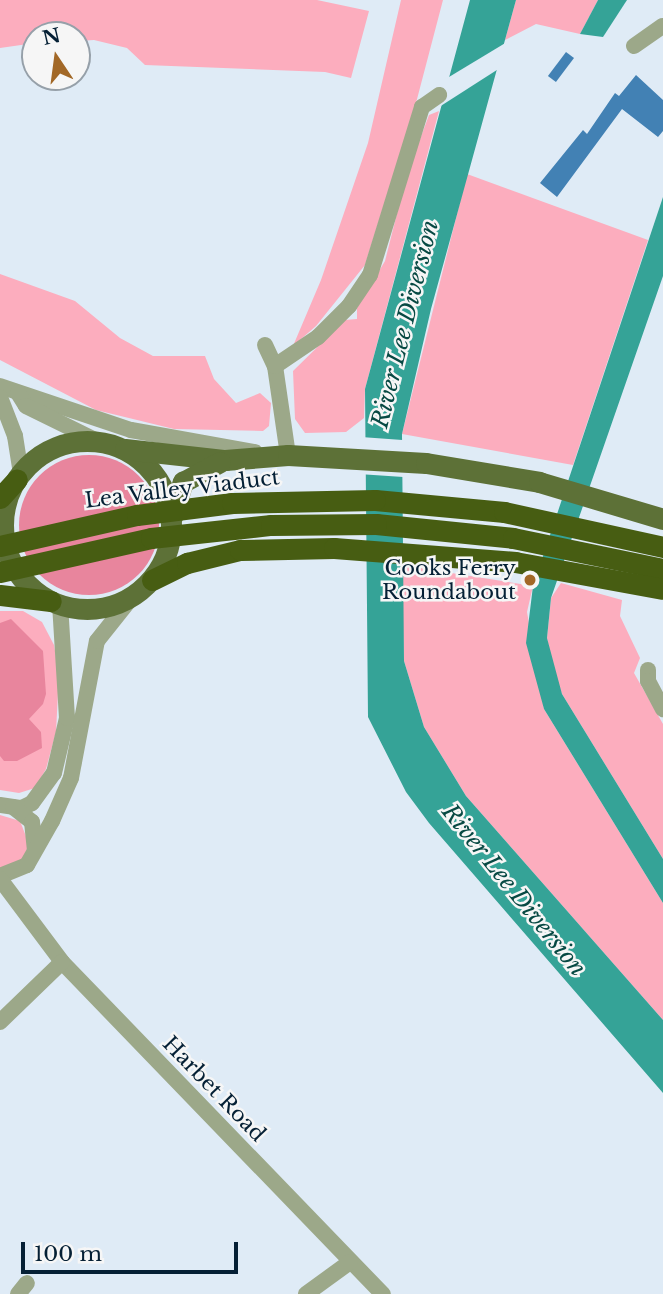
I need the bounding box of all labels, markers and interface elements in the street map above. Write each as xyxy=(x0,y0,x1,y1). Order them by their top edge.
north arrow xyxy=(21,21,91,91)
text: N xyxy=(40,24,63,50)
water label: River Lee Diversion xyxy=(366,217,444,431)
street label: Lea Valley Viaduct xyxy=(82,464,282,514)
place label: Cooks Ferry Roundabout xyxy=(382,555,516,605)
marker: Cooks Ferry Roundabout xyxy=(522,572,538,588)
water label: River Lee Diversion xyxy=(436,798,592,982)
street label: Harbet Road xyxy=(157,1031,271,1147)
scale bar xyxy=(24,1228,242,1272)
text: 100 m xyxy=(34,1241,102,1267)

